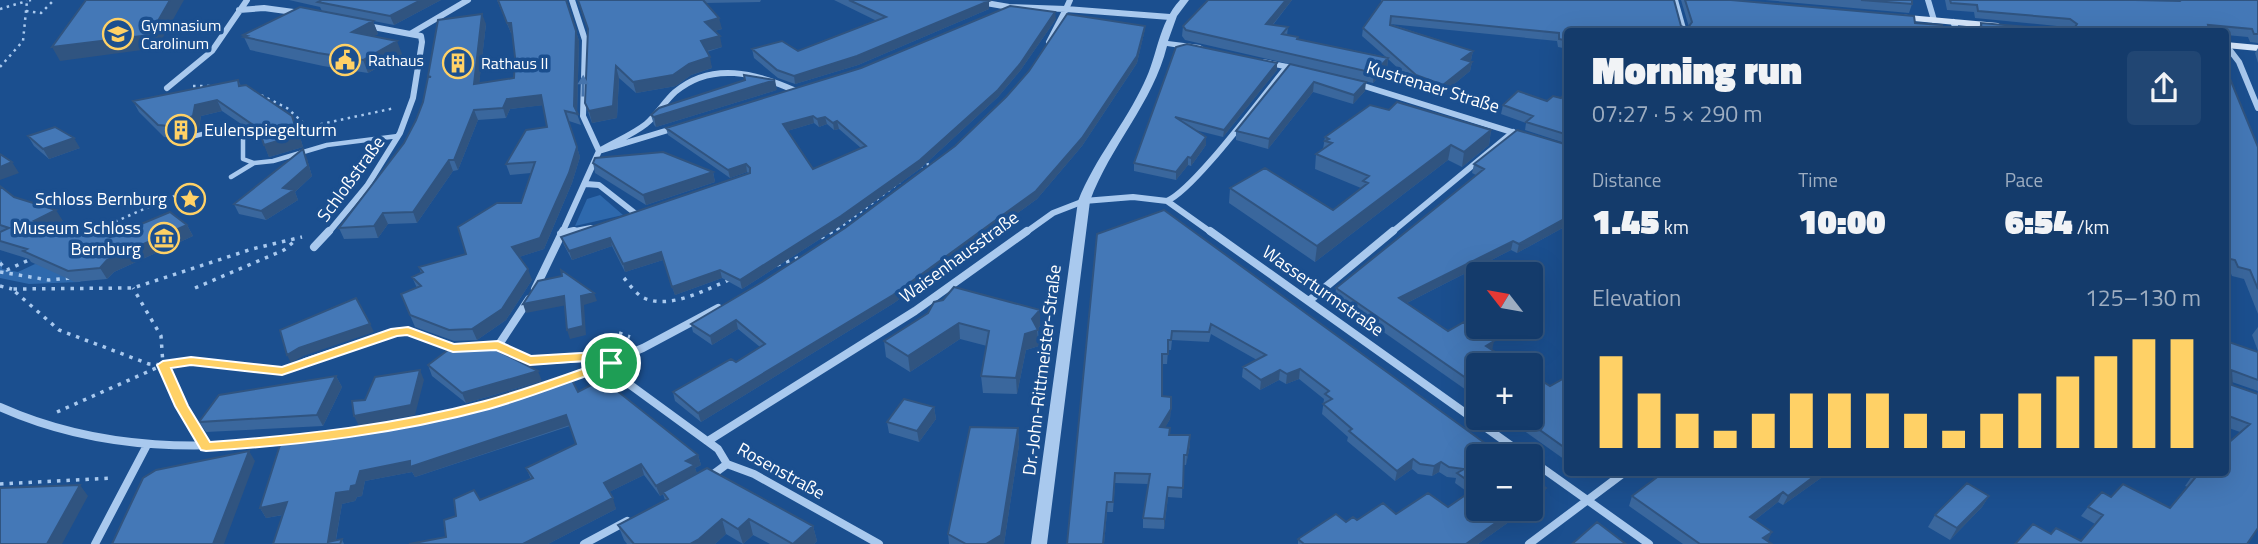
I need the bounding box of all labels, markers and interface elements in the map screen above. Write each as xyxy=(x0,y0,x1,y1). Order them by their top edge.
place label: Gymnasium Carolinum xyxy=(141,13,221,55)
school or university icon: Gymnasium Carolinum xyxy=(101,17,135,51)
text: Morning run xyxy=(1592,41,1802,99)
public building icon: Rathaus xyxy=(328,43,362,77)
building icon: Rathaus II xyxy=(441,46,475,80)
place label: Rathaus xyxy=(368,48,424,72)
place label: Rathaus II xyxy=(481,51,548,75)
button: share xyxy=(2127,51,2201,125)
street label: Kustrenaer Straße xyxy=(1363,53,1503,120)
one-way arrow xyxy=(577,75,588,97)
text: 07:27 · 5 × 290 m xyxy=(1592,96,1762,131)
building icon: Eulenspiegelturm xyxy=(164,113,198,147)
place label: Eulenspiegelturm xyxy=(204,116,337,143)
street label: Schloßstraße xyxy=(310,130,391,227)
text: Distance xyxy=(1592,165,1661,194)
text: Time xyxy=(1798,165,1838,194)
text: Pace xyxy=(2005,165,2043,194)
place icon: Schloss Bernburg xyxy=(173,182,207,216)
place label: Schloss Bernburg xyxy=(35,185,167,212)
text: 1.45 xyxy=(1592,194,1660,248)
text: 10:00 xyxy=(1798,194,1885,248)
text: 6:54 xyxy=(2005,194,2073,248)
street label: Waisenhausstraße xyxy=(893,204,1024,309)
text: km xyxy=(1660,212,1689,241)
text: /km xyxy=(2073,212,2110,241)
place label: Museum Schloss Bernburg xyxy=(13,214,141,262)
museum icon: Museum Schloss Bernburg xyxy=(147,221,181,255)
street label: Wasserturmstraße xyxy=(1257,238,1390,343)
north arrow xyxy=(1466,262,1544,340)
map controls xyxy=(1466,262,1543,521)
street label: Dr.-John-Rittmeister-Straße xyxy=(1015,263,1068,477)
text: Elevation xyxy=(1592,280,1681,315)
text: 125–130 m xyxy=(2085,280,2201,315)
pin xyxy=(581,333,641,393)
icon: arrive xyxy=(592,344,630,382)
button: + xyxy=(1466,353,1543,430)
street label: Rosenstraße xyxy=(732,435,830,506)
button: − xyxy=(1466,444,1543,521)

